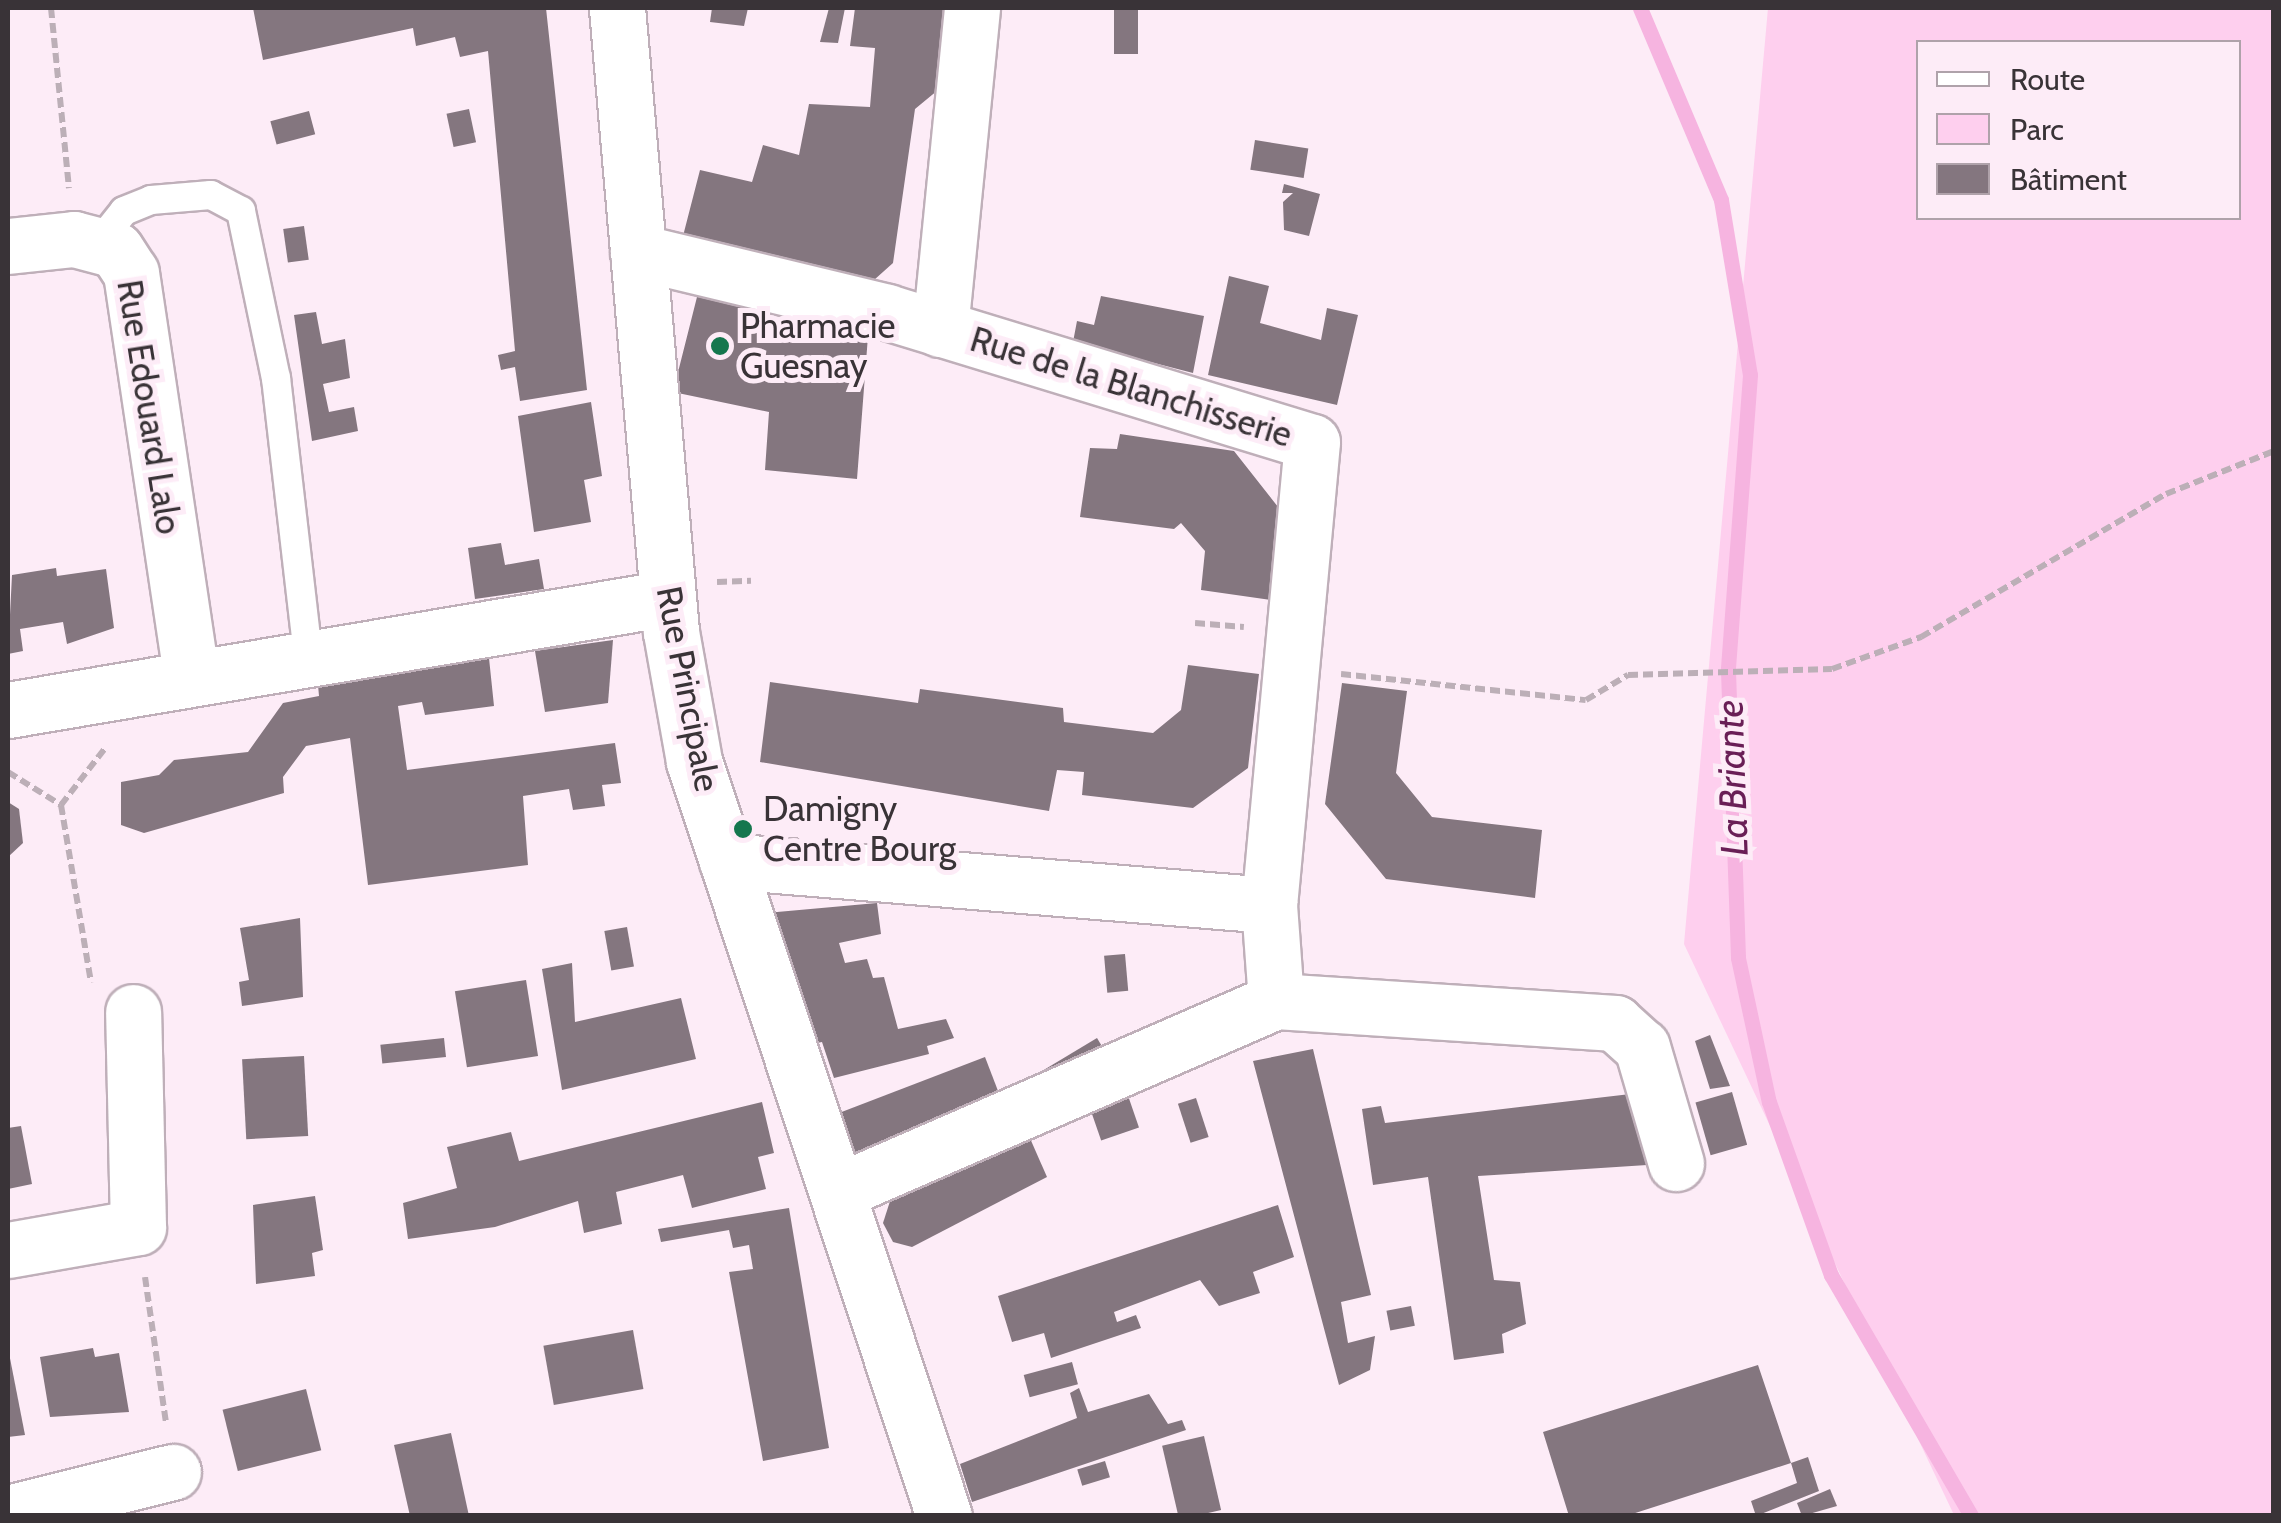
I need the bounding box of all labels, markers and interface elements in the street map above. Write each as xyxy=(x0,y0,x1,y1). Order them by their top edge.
legend xyxy=(1916,40,2241,220)
text: Route xyxy=(2010,61,2085,98)
text: Parc xyxy=(2010,111,2064,148)
text: Bâtiment xyxy=(2010,161,2127,198)
street label: Rue Edouard Lalo xyxy=(108,277,190,537)
place label: Pharmacie Guesnay xyxy=(740,305,895,387)
street label: Rue de la Blanchisserie xyxy=(965,318,1297,456)
marker: Pharmacie Guesnay xyxy=(709,335,731,357)
street label: Rue Principale xyxy=(648,583,728,795)
water label: La Briante xyxy=(1706,699,1758,857)
place label: Damigny Centre Bourg xyxy=(763,788,956,870)
marker: Damigny Centre Bourg xyxy=(732,818,754,840)

